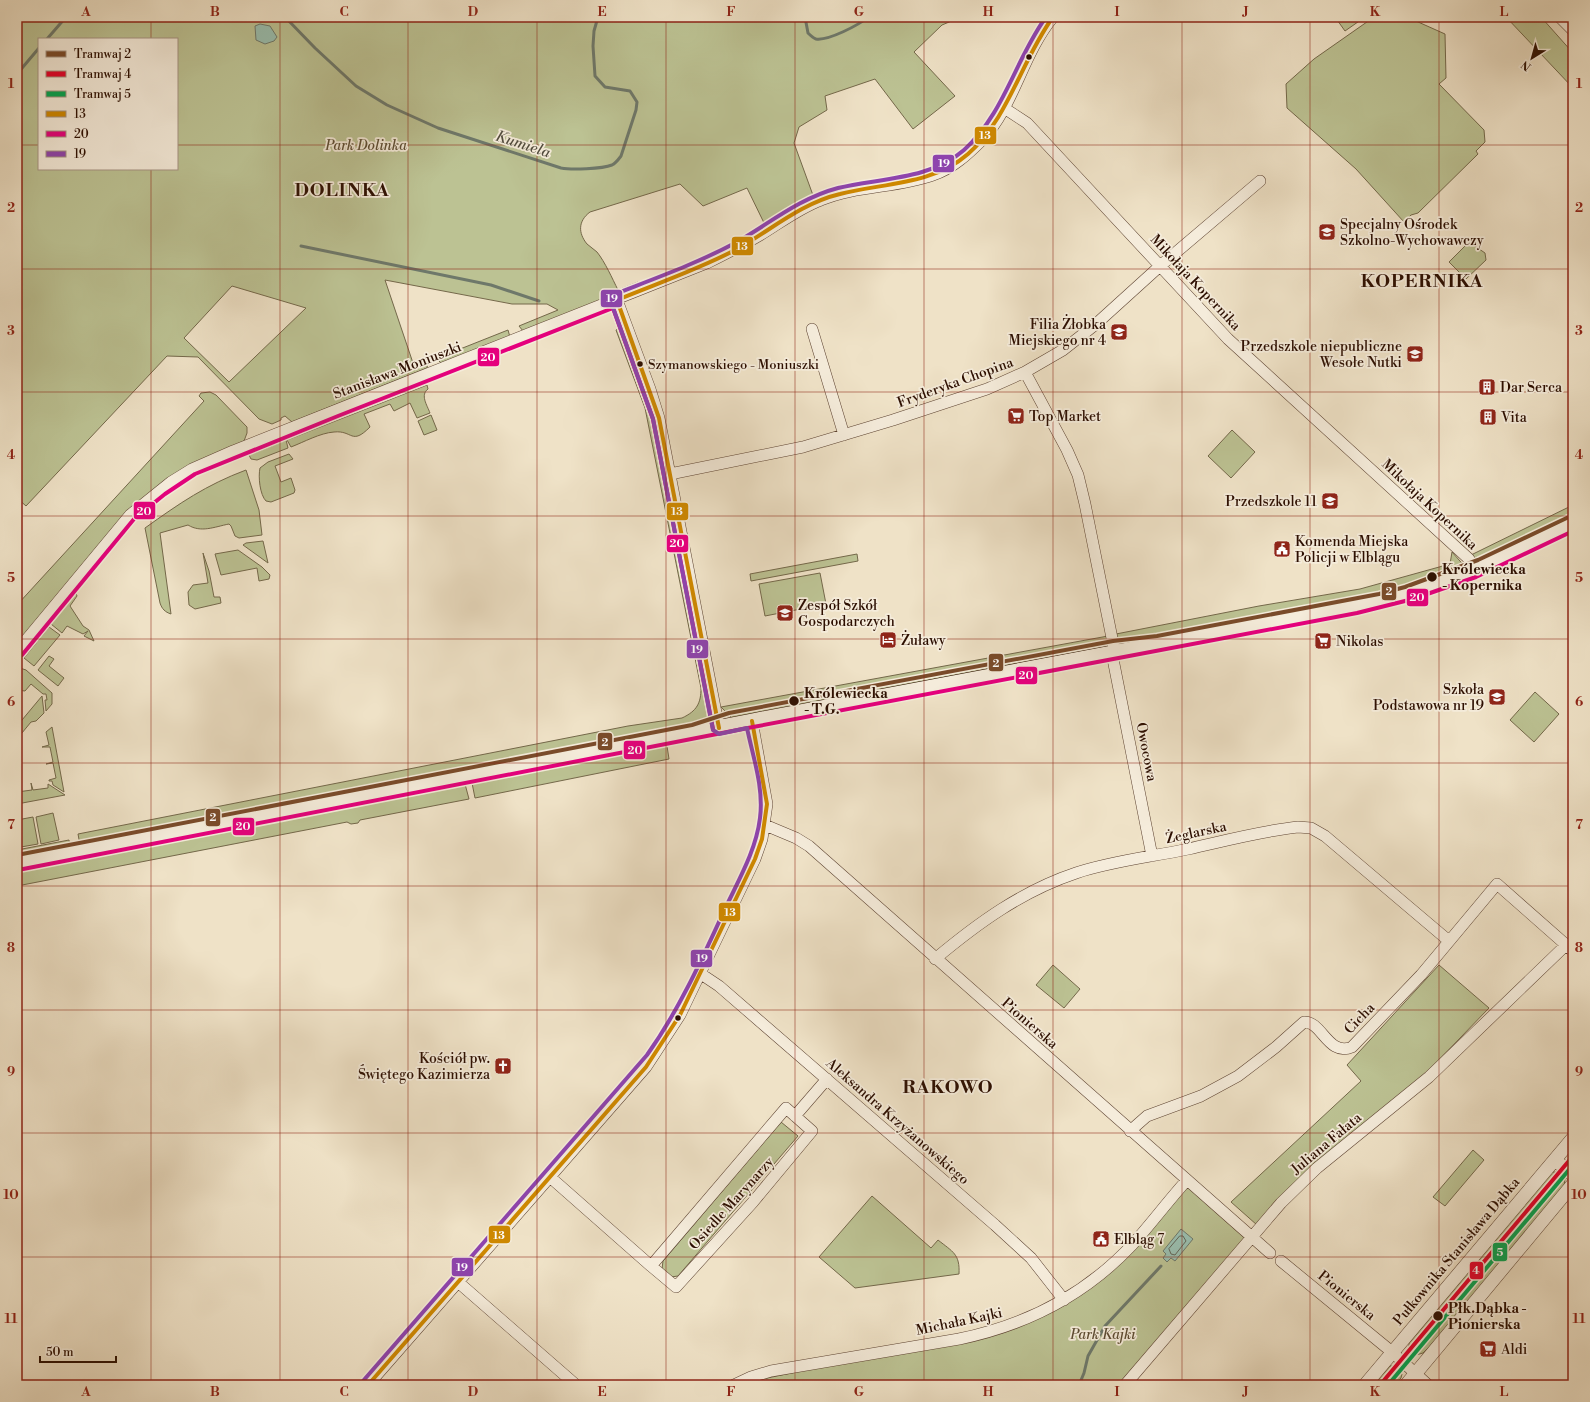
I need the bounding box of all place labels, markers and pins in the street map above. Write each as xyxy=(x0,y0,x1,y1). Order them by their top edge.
unlabelled marker xyxy=(1024,52,1034,62)
place label: Specjalny Ośrodek Szkolno-Wychowawczy xyxy=(1340,216,1484,250)
school or university icon: Specjalny Ośrodek Szkolno-Wychowawczy xyxy=(1317,222,1337,242)
place label: Filia Żłobka Miejskiego nr 4 xyxy=(1009,314,1107,350)
school or university icon: Filia Żłobka Miejskiego nr 4 xyxy=(1109,322,1129,342)
place label: Przedszkole niepubliczne Wesołe Nutki xyxy=(1241,338,1402,372)
school or university icon: Przedszkole niepubliczne Wesołe Nutki xyxy=(1405,344,1425,364)
place label: Szymanowskiego - Moniuszki xyxy=(648,357,819,373)
marker: Szymanowskiego - Moniuszki xyxy=(635,359,645,369)
building icon: Dar Serca xyxy=(1477,377,1497,397)
place label: Dar Serca xyxy=(1500,379,1563,397)
supermarket icon: Top Market xyxy=(1006,406,1026,426)
building icon: Vita xyxy=(1478,407,1498,427)
place label: Top Market xyxy=(1029,408,1101,426)
place label: Vita xyxy=(1500,409,1528,427)
school or university icon: Przedszkole 11 xyxy=(1320,491,1340,511)
place label: Przedszkole 11 xyxy=(1225,493,1317,511)
place label: Komenda Miejska Policji w Elblągu xyxy=(1295,533,1409,567)
public building icon: Komenda Miejska Policji w Elblągu xyxy=(1272,539,1292,559)
place label: Królewiecka - Kopernika xyxy=(1442,561,1526,595)
marker: Królewiecka - Kopernika xyxy=(1425,570,1439,584)
place label: Zespół Szkół Gospodarczych xyxy=(798,597,895,631)
school or university icon: Zespół Szkół Gospodarczych xyxy=(775,603,795,623)
hotel icon: Żuławy xyxy=(878,630,898,650)
place label: Żuławy xyxy=(901,630,946,650)
supermarket icon: Nikolas xyxy=(1313,631,1333,651)
place label: Nikolas xyxy=(1336,633,1383,651)
place label: Szkoła Podstawowa nr 19 xyxy=(1373,681,1485,715)
place label: Królewiecka - T.G. xyxy=(804,685,888,719)
school or university icon: Szkoła Podstawowa nr 19 xyxy=(1487,687,1507,707)
marker: Królewiecka - T.G. xyxy=(787,694,801,708)
unlabelled marker xyxy=(673,1013,683,1023)
place label: Kościół pw. Świętego Kazimierza xyxy=(358,1050,491,1084)
church icon: Kościół pw. Świętego Kazimierza xyxy=(493,1056,513,1076)
public building icon: Elbląg 7 xyxy=(1091,1229,1111,1249)
place label: Elbląg 7 xyxy=(1114,1231,1164,1249)
place label: Płk.Dąbka - Pionierska xyxy=(1448,1300,1527,1334)
marker: Płk.Dąbka - Pionierska xyxy=(1431,1309,1445,1323)
supermarket icon: Aldi xyxy=(1478,1339,1498,1359)
place label: Aldi xyxy=(1500,1341,1528,1359)

